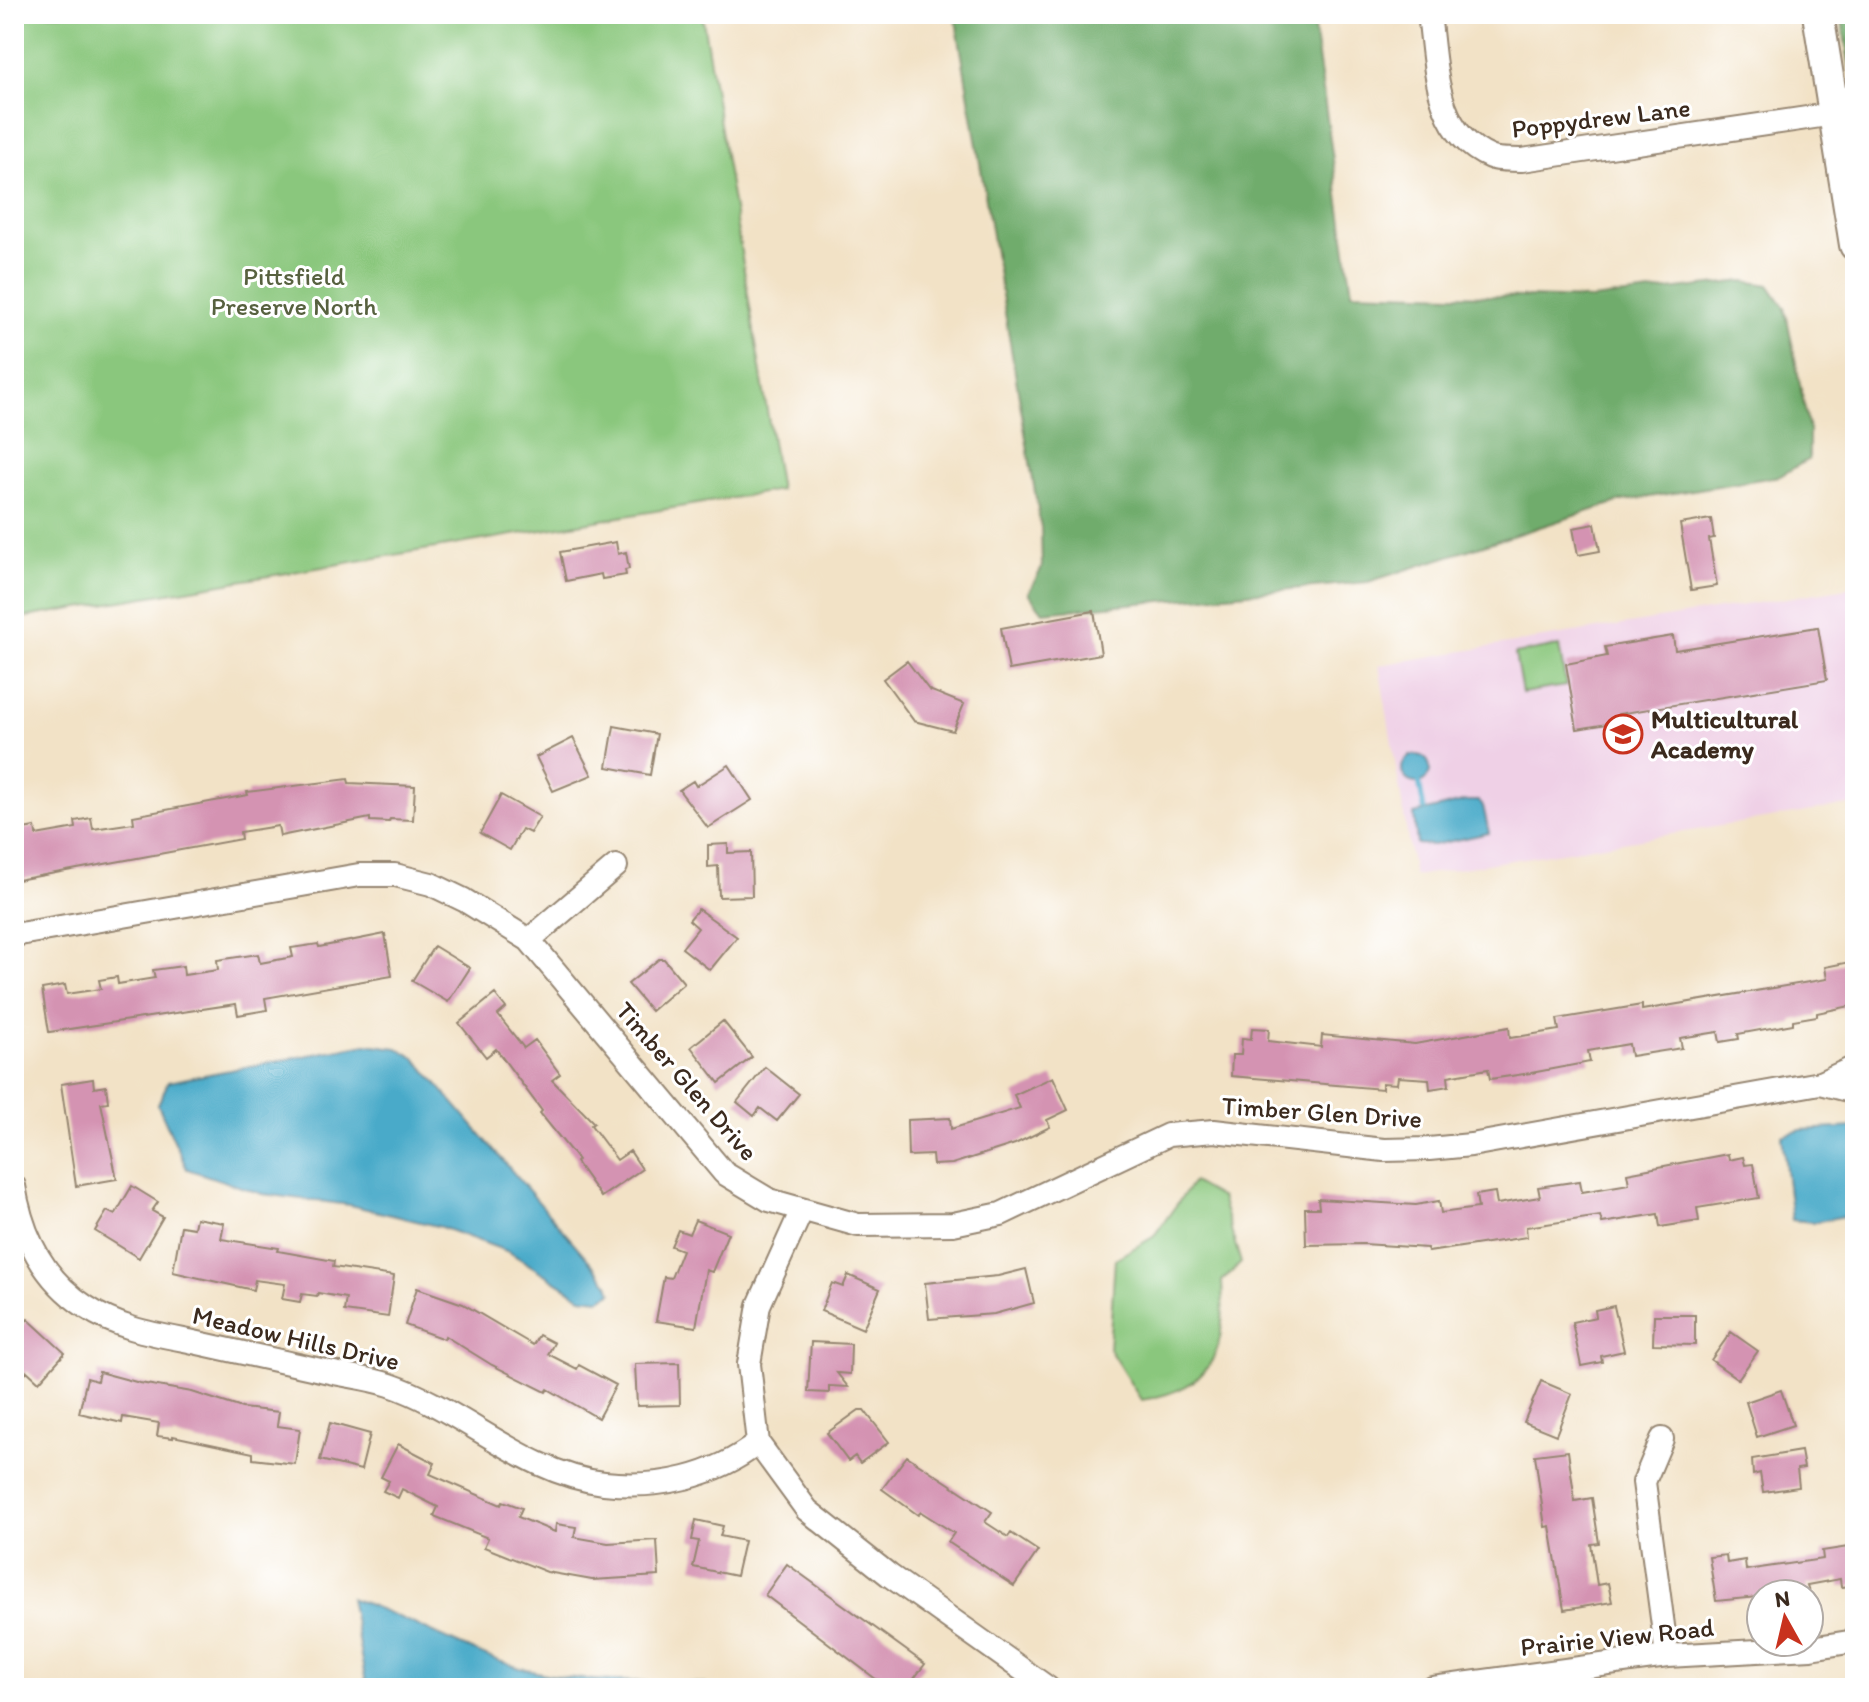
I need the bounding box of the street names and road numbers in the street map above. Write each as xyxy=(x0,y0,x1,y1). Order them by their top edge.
street label: Poppydrew Lane xyxy=(1510,91,1692,145)
street label: Timber Glen Drive xyxy=(609,995,765,1167)
street label: Timber Glen Drive xyxy=(1221,1089,1423,1135)
street label: Meadow Hills Drive xyxy=(189,1299,403,1377)
street label: Prairie View Road xyxy=(1519,1611,1715,1663)

